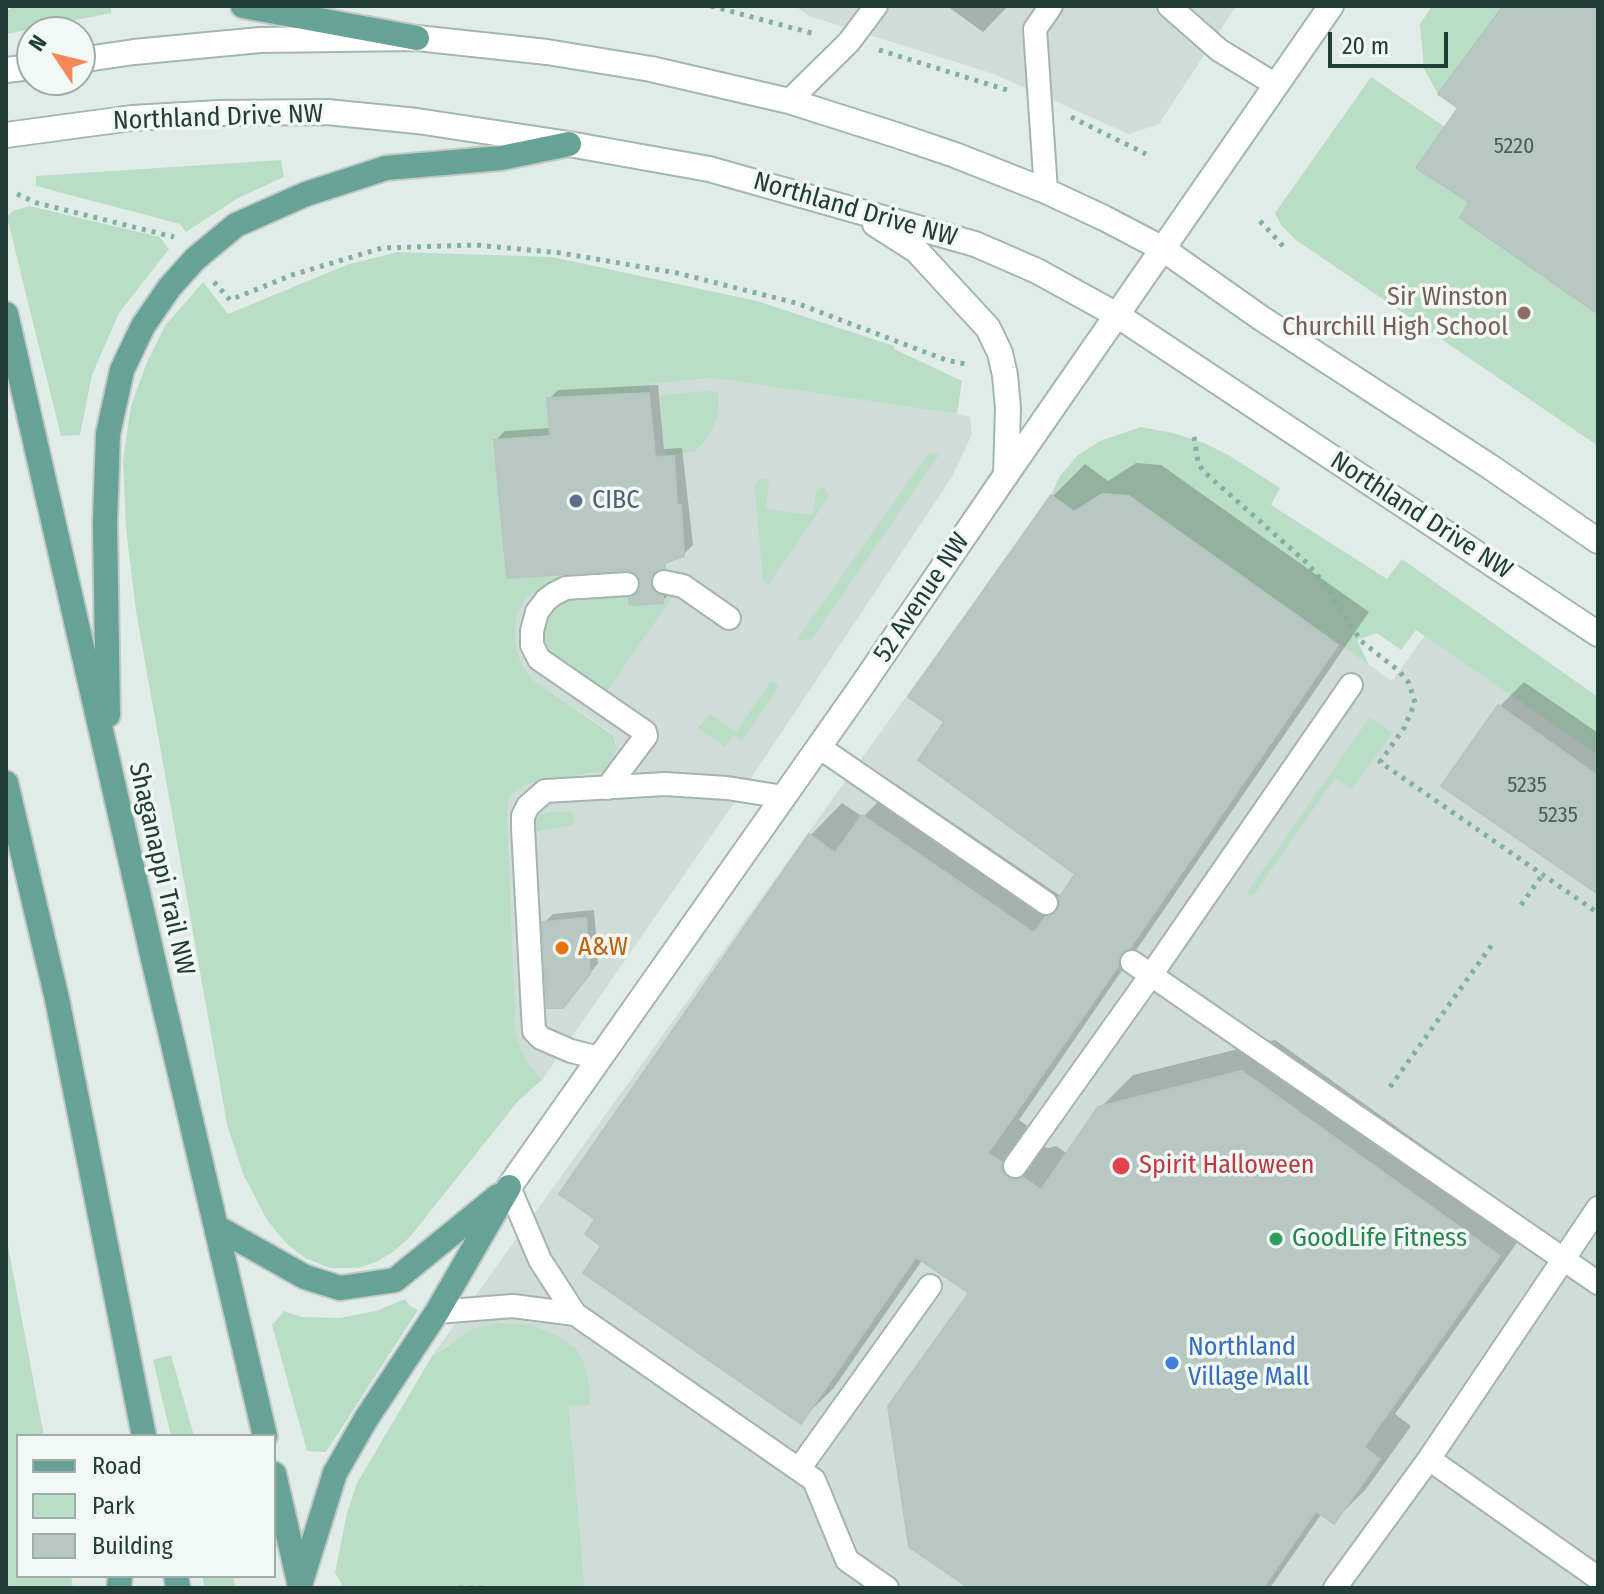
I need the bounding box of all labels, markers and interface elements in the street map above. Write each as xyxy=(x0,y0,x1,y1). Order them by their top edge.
north arrow xyxy=(16,16,96,96)
scale bar xyxy=(1332,16,1452,66)
text: N xyxy=(23,30,52,56)
text: 20 m xyxy=(1342,32,1389,60)
street label: Northland Drive NW xyxy=(112,99,324,137)
house number: 5220 xyxy=(1494,134,1534,160)
street label: Northland Drive NW xyxy=(750,166,960,254)
place label: Sir Winston Churchill High School xyxy=(1282,282,1508,344)
marker: Sir Winston Churchill High School xyxy=(1515,304,1533,322)
street label: Northland Drive NW xyxy=(1324,446,1518,586)
place label: CIBC xyxy=(592,485,639,517)
marker: CIBC xyxy=(567,492,585,510)
street label: 52 Avenue NW xyxy=(867,528,977,668)
street label: Shaganappi Trail NW xyxy=(121,760,201,978)
house number: 5235 xyxy=(1507,773,1547,799)
house number: 5235 xyxy=(1538,803,1578,829)
place label: A&W xyxy=(578,932,628,964)
marker: A&W xyxy=(553,939,571,957)
place label: Spirit Halloween xyxy=(1139,1150,1314,1182)
marker: Spirit Halloween xyxy=(1110,1155,1132,1177)
place label: GoodLife Fitness xyxy=(1292,1223,1467,1255)
marker: GoodLife Fitness xyxy=(1267,1230,1285,1248)
place label: Northland Village Mall xyxy=(1188,1332,1309,1394)
marker: Northland Village Mall xyxy=(1163,1354,1181,1372)
legend xyxy=(16,1434,276,1578)
text: Road xyxy=(92,1452,142,1480)
text: Park xyxy=(92,1492,135,1520)
text: Building xyxy=(92,1532,173,1560)

